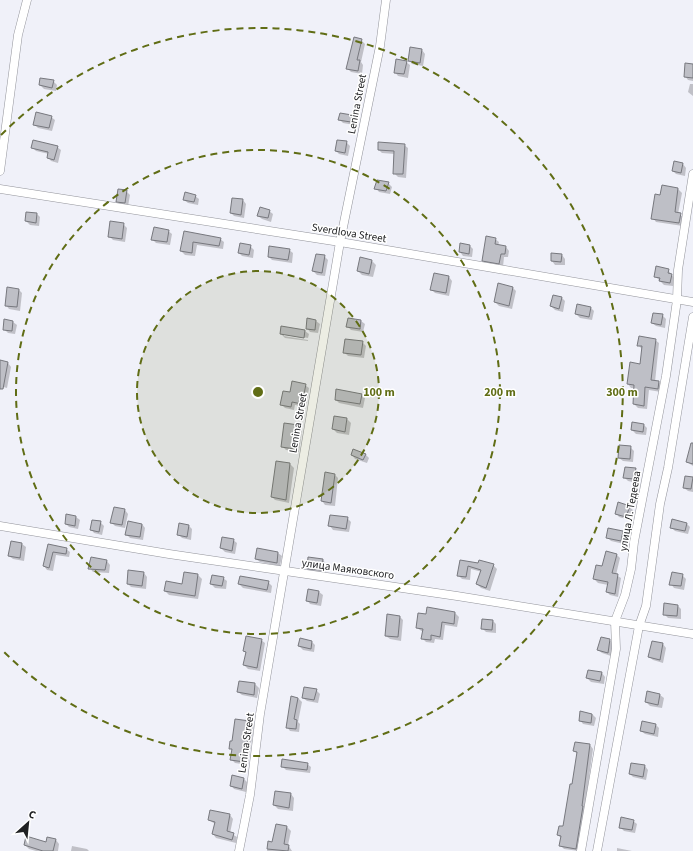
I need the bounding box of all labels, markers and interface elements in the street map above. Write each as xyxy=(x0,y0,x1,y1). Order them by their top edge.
street label: Lenina Street xyxy=(344,72,370,135)
street label: Sverdlova Street xyxy=(311,220,388,246)
text: 100 m xyxy=(363,384,395,401)
text: 200 m xyxy=(484,384,516,401)
text: 300 m xyxy=(606,384,638,401)
centre of rings xyxy=(251,385,265,399)
street label: Lenina Street xyxy=(285,392,311,454)
street label: улица Л. Тедеева xyxy=(616,470,644,552)
street label: улица Маяковского xyxy=(301,555,395,583)
street label: Lenina Street xyxy=(234,712,258,774)
north arrow xyxy=(8,803,48,843)
text: С xyxy=(26,806,39,823)

